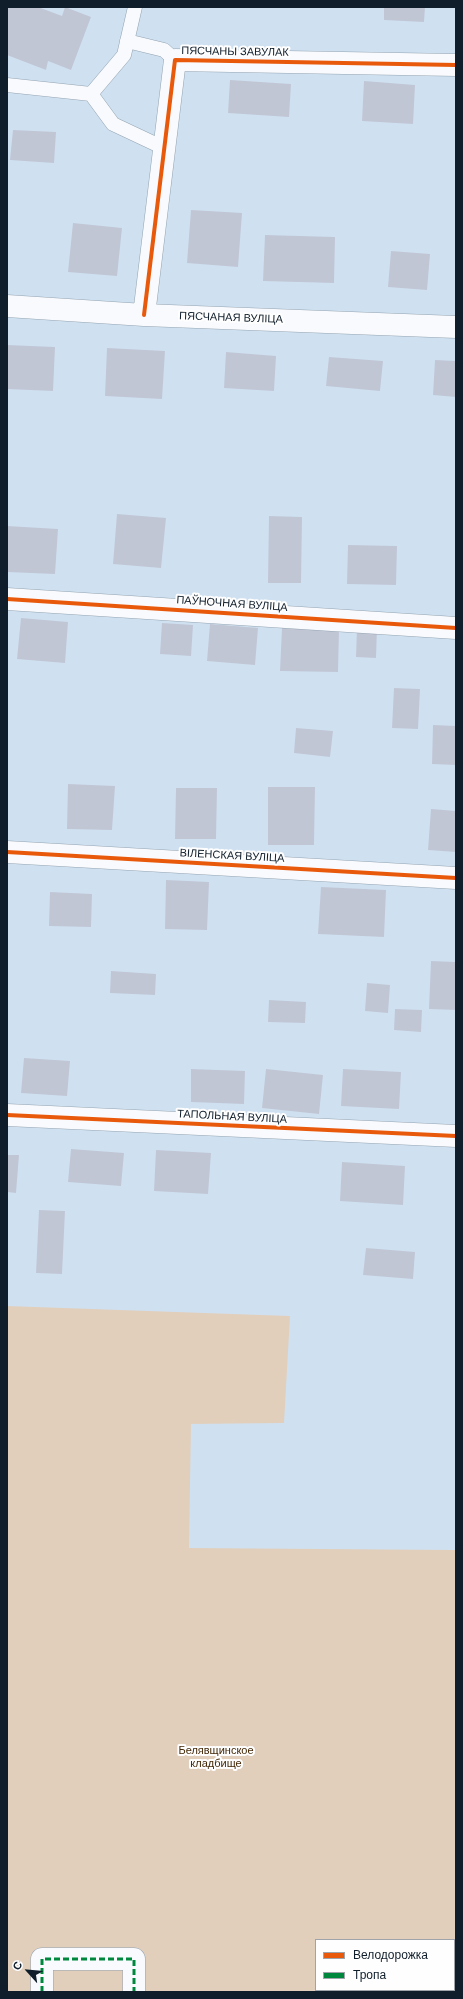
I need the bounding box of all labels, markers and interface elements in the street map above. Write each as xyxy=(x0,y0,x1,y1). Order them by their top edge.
street label: ПЯСЧАНЫ ЗАВУЛАК xyxy=(181,44,289,60)
street label: ПЯСЧАНАЯ ВУЛІЦА xyxy=(179,310,283,326)
street label: ПАЎНОЧНАЯ ВУЛІЦА xyxy=(176,594,288,614)
street label: ВІЛЕНСКАЯ ВУЛІЦА xyxy=(179,847,285,865)
street label: ТАПОЛЬНАЯ ВУЛІЦА xyxy=(177,1108,287,1126)
park label: Белявщинское кладбище xyxy=(178,1744,254,1770)
legend xyxy=(315,1939,455,1991)
text: Велодорожка xyxy=(353,1948,428,1962)
north arrow xyxy=(8,1951,48,1991)
text: С xyxy=(10,1959,24,1972)
text: Тропа xyxy=(353,1968,386,1982)

